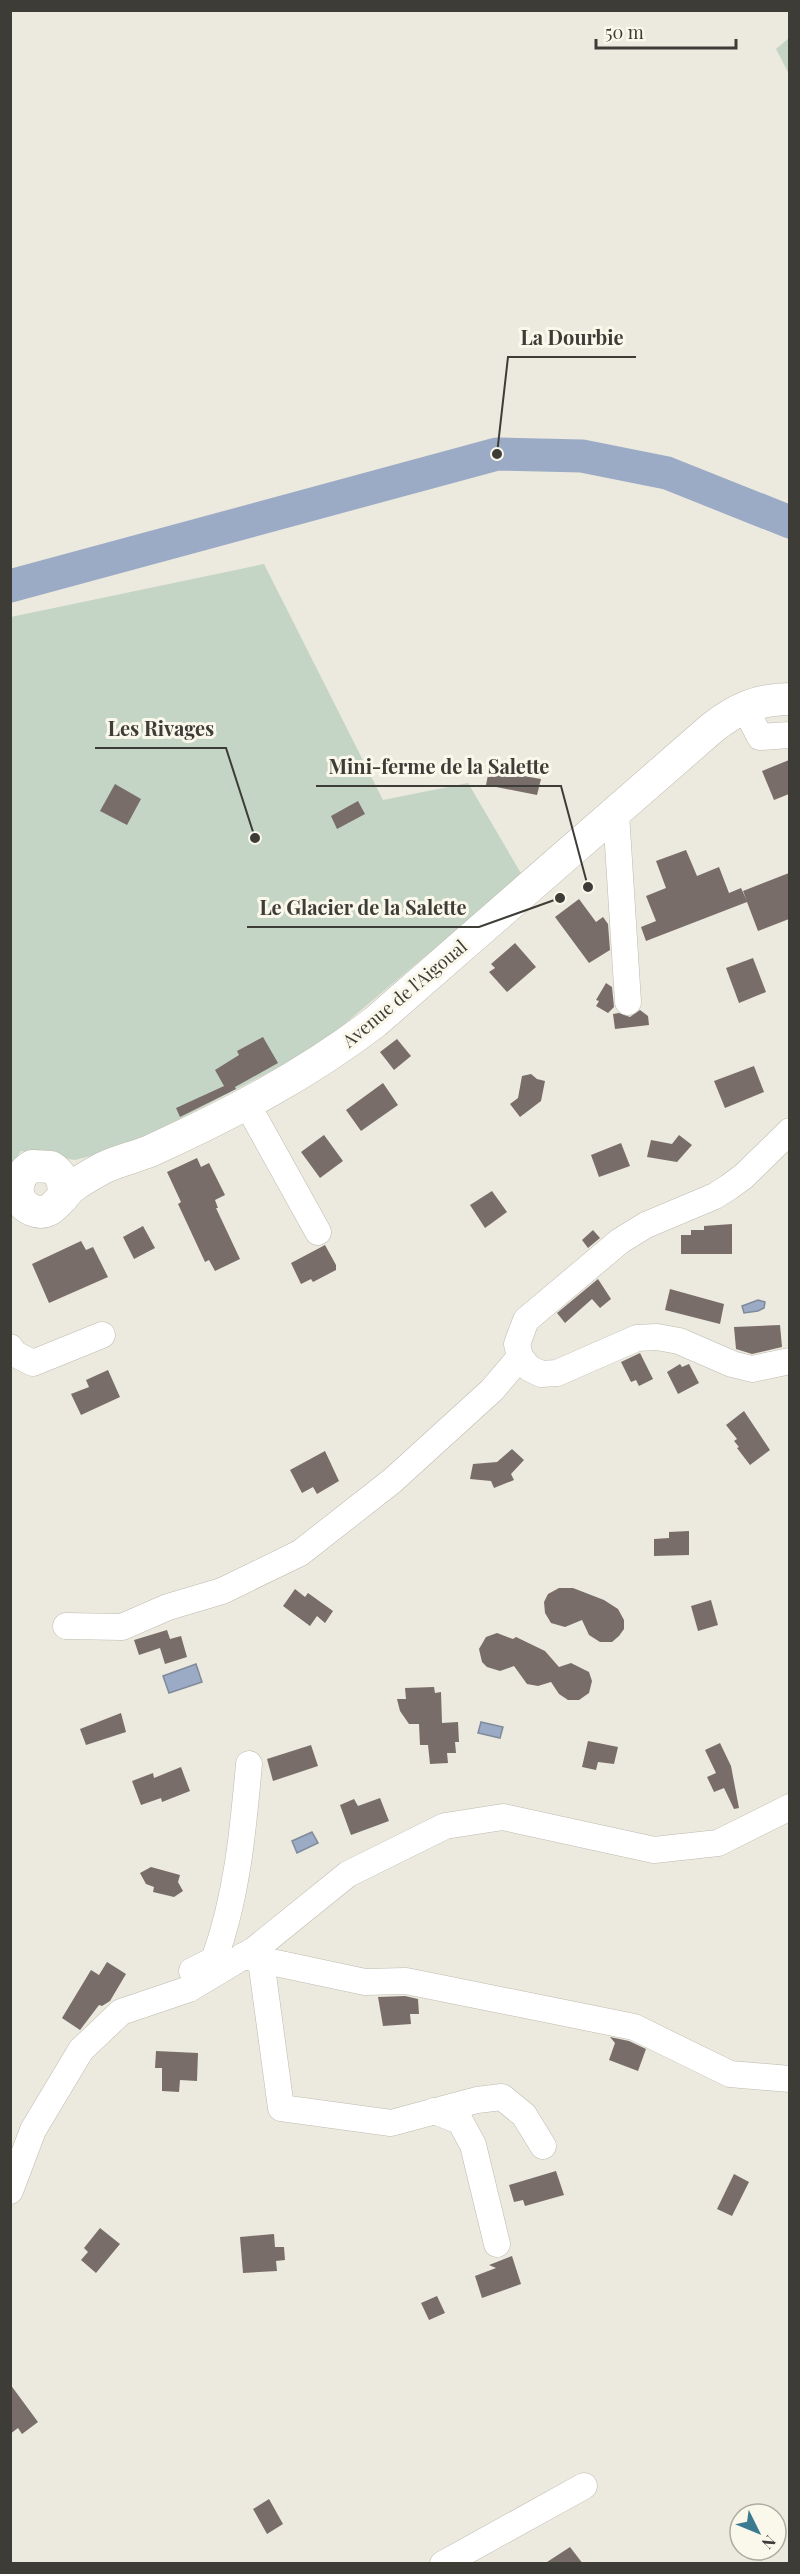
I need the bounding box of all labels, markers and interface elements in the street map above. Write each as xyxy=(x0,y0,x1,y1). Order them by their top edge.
scale bar xyxy=(596,12,736,50)
text: 50 m xyxy=(605,20,644,44)
callout: La Dourbie xyxy=(508,319,636,357)
text: La Dourbie xyxy=(520,323,624,350)
callout: Les Rivages xyxy=(95,710,226,748)
text: Les Rivages xyxy=(108,714,214,741)
callout: Mini-ferme de la Salette xyxy=(316,748,561,786)
text: Mini-ferme de la Salette xyxy=(329,752,549,779)
callout: Le Glacier de la Salette xyxy=(247,889,479,927)
text: Le Glacier de la Salette xyxy=(259,893,467,920)
street label: Avenue de l'Aigoual xyxy=(336,934,472,1053)
north arrow xyxy=(728,2502,788,2562)
text: N xyxy=(757,2531,781,2554)

